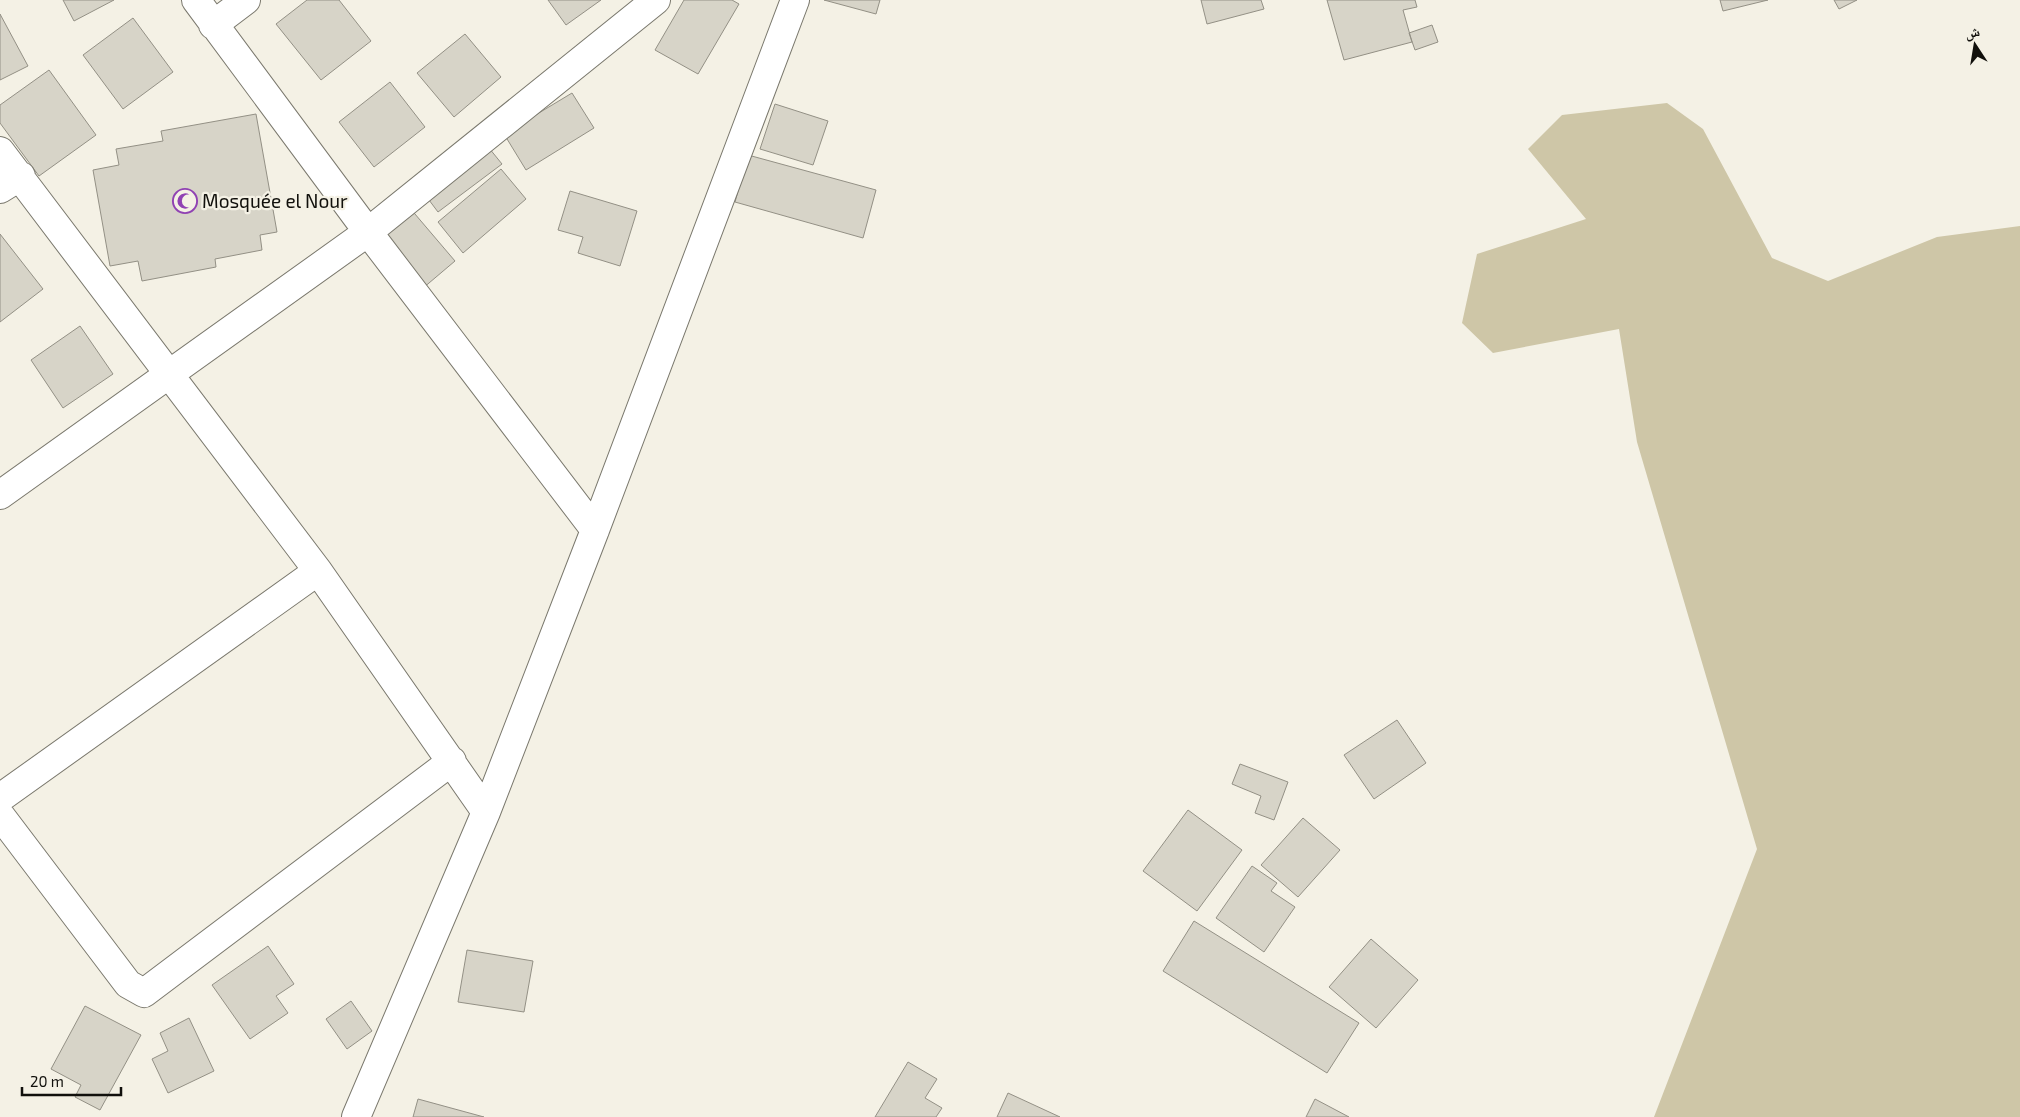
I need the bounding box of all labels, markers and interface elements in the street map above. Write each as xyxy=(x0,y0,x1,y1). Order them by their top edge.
north arrow xyxy=(1950,20,2000,70)
text: ش xyxy=(1963,22,1982,43)
mosque icon: Mosquée el Nour xyxy=(172,188,198,214)
place label: Mosquée el Nour xyxy=(202,189,348,212)
scale bar xyxy=(22,1064,121,1096)
text: 20 m xyxy=(30,1072,64,1090)

